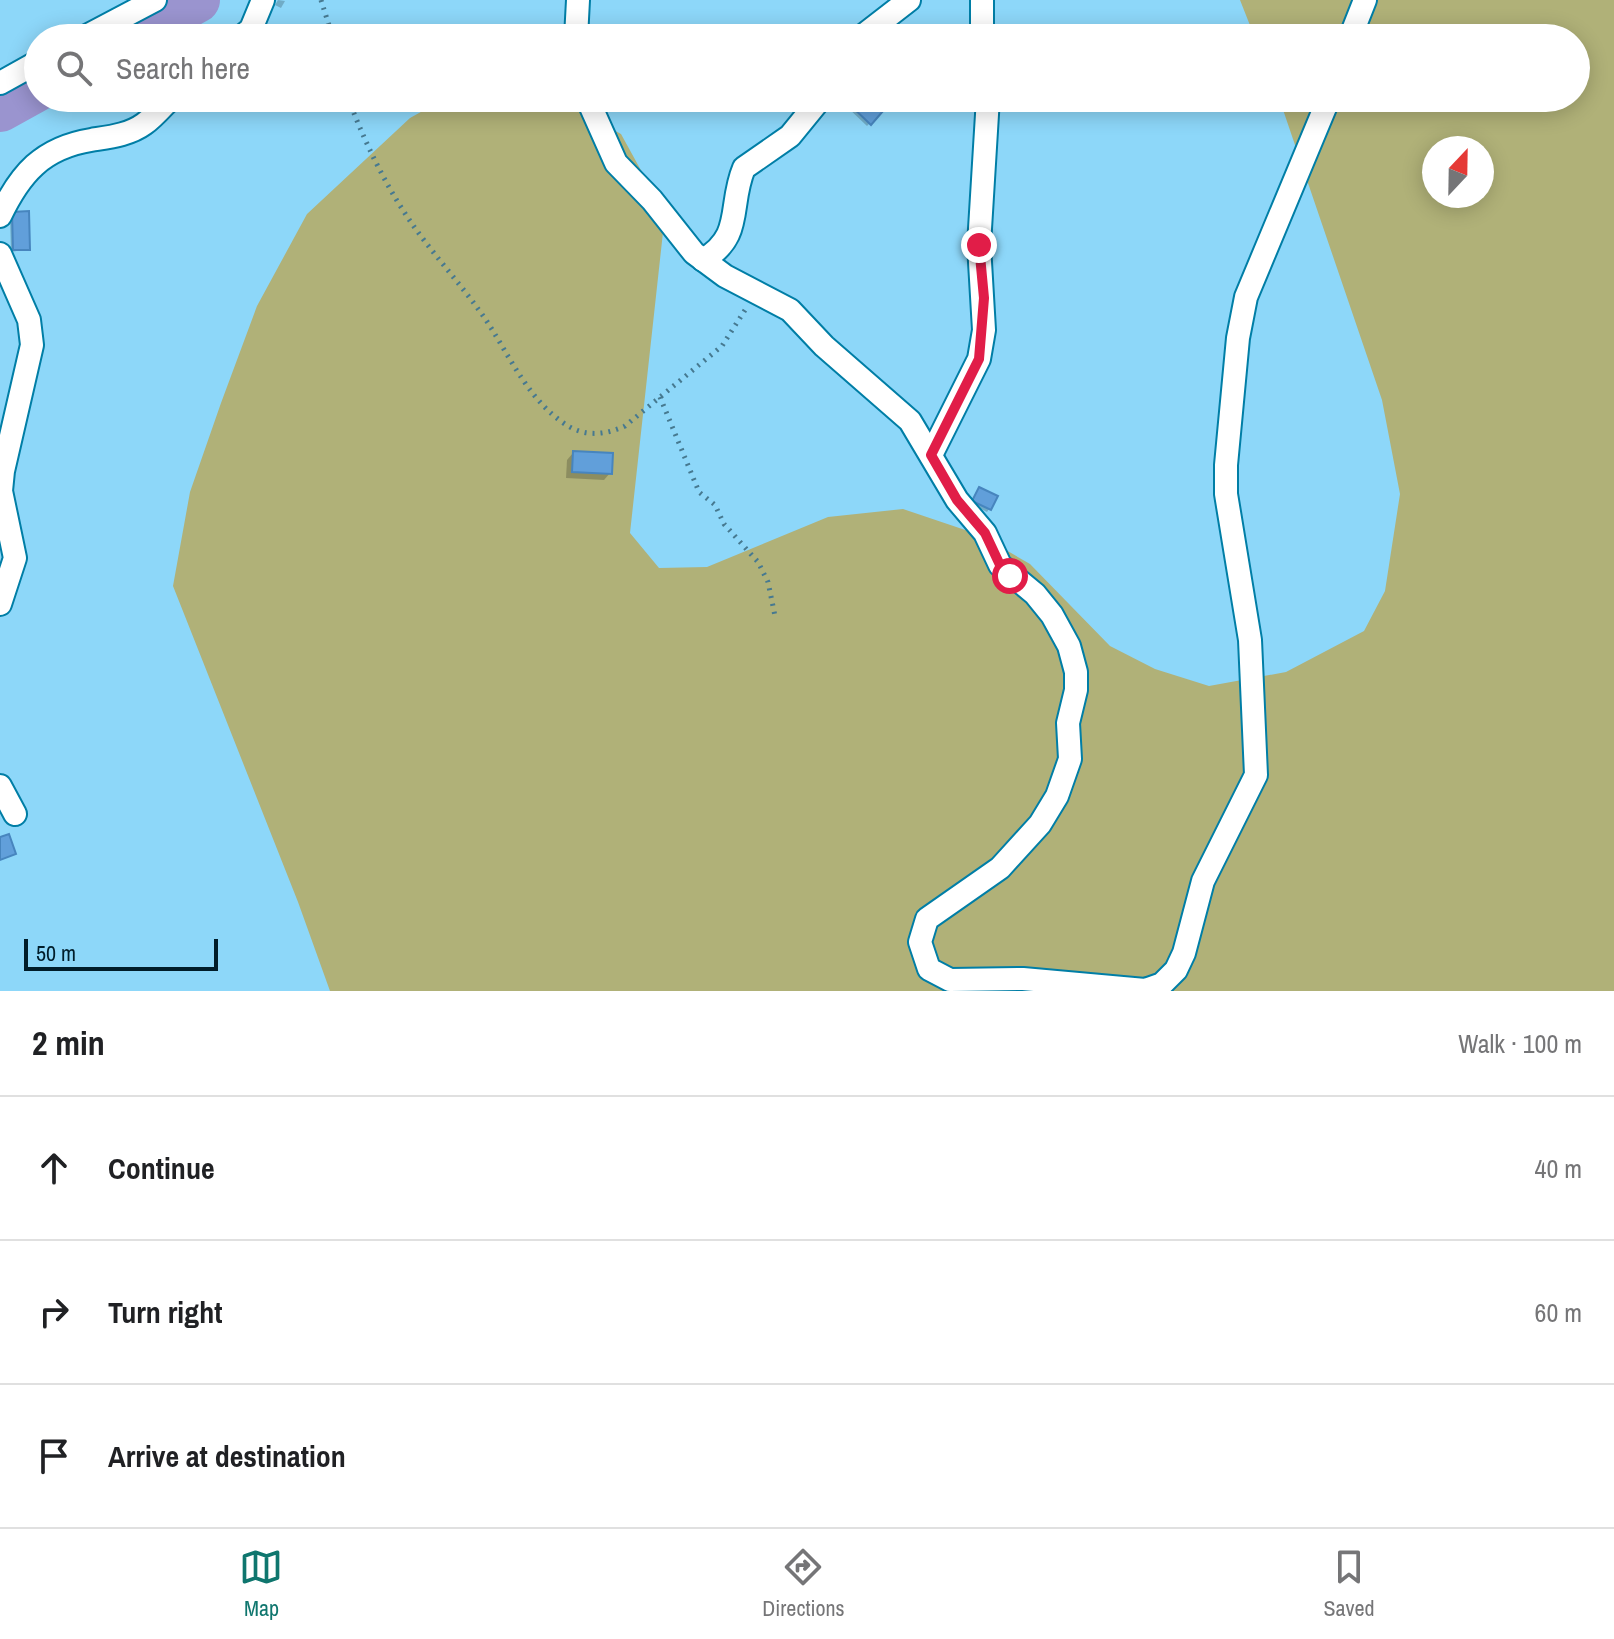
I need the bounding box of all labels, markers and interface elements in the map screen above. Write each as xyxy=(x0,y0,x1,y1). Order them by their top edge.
search box xyxy=(24,24,1590,112)
icon: search xyxy=(52,46,96,90)
text: Search here xyxy=(116,48,250,88)
north arrow xyxy=(1422,136,1494,208)
route end xyxy=(961,227,997,263)
route start xyxy=(992,558,1028,594)
scale bar xyxy=(24,935,218,971)
text: 50 m xyxy=(36,938,76,968)
text: 2 min xyxy=(32,1020,105,1066)
text: Walk · 100 m xyxy=(1458,1026,1582,1061)
icon: ahead xyxy=(32,1146,76,1190)
text: Continue xyxy=(108,1148,215,1188)
text: 40 m xyxy=(1535,1151,1582,1186)
icon: right xyxy=(32,1290,76,1334)
text: Turn right xyxy=(108,1292,222,1332)
text: 60 m xyxy=(1535,1295,1582,1330)
icon: arrive xyxy=(32,1434,76,1478)
text: Arrive at destination xyxy=(108,1436,346,1476)
tab: Map xyxy=(239,1545,283,1623)
tab: Directions xyxy=(762,1545,845,1623)
tab: Saved xyxy=(1323,1545,1375,1623)

